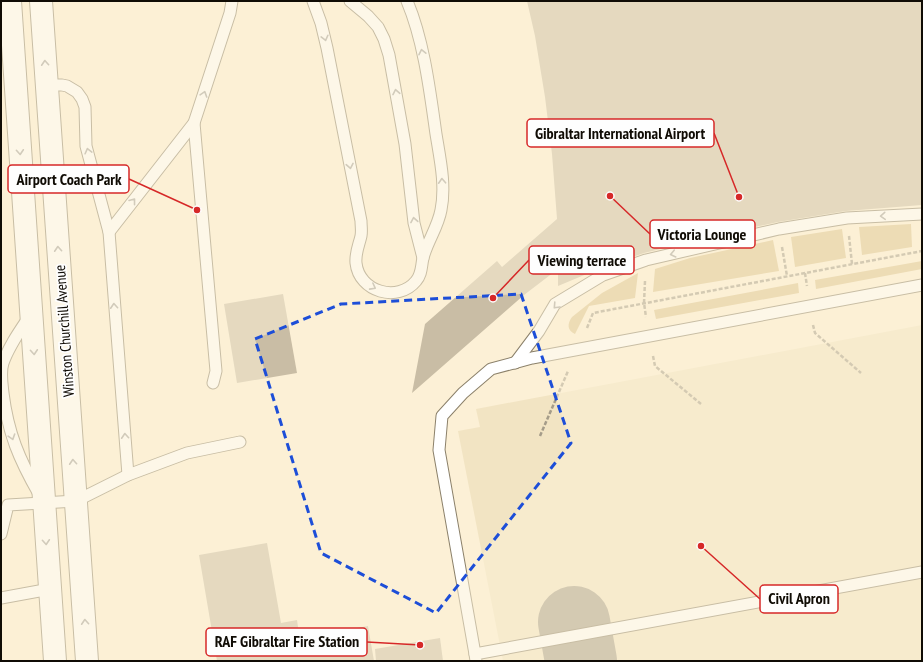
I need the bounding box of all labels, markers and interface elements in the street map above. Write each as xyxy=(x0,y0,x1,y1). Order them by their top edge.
one-way arrow xyxy=(320,34,329,41)
one-way arrow xyxy=(419,49,427,55)
one-way arrow xyxy=(40,60,49,66)
one-way arrow xyxy=(392,88,401,95)
one-way arrow xyxy=(199,91,208,98)
callout: Gibraltar International Airport xyxy=(527,119,714,147)
text: Gibraltar International Airport xyxy=(535,123,705,143)
one-way arrow xyxy=(84,148,93,155)
one-way arrow xyxy=(15,149,24,155)
one-way arrow xyxy=(346,163,354,169)
callout: Airport Coach Park xyxy=(8,165,129,193)
text: Airport Coach Park xyxy=(15,169,122,189)
one-way arrow xyxy=(438,178,446,184)
one-way arrow xyxy=(128,199,135,206)
one-way arrow xyxy=(880,211,886,220)
one-way arrow xyxy=(410,217,419,223)
callout: Victoria Lounge xyxy=(650,220,755,248)
text: Victoria Lounge xyxy=(657,224,747,244)
one-way arrow xyxy=(54,246,63,252)
callout: Viewing terrace xyxy=(529,246,634,274)
one-way arrow xyxy=(670,249,676,257)
text: Viewing terrace xyxy=(537,250,627,270)
street label: Winston Churchill Avenue xyxy=(50,264,78,398)
one-way arrow xyxy=(369,283,376,290)
one-way arrow xyxy=(553,301,561,309)
one-way arrow xyxy=(110,303,119,309)
one-way arrow xyxy=(29,349,38,355)
one-way arrow xyxy=(120,433,129,439)
one-way arrow xyxy=(7,434,16,441)
one-way arrow xyxy=(69,459,78,465)
one-way arrow xyxy=(42,539,51,545)
callout: Civil Apron xyxy=(760,585,838,613)
text: Civil Apron xyxy=(768,588,830,608)
one-way arrow xyxy=(80,619,89,625)
callout: RAF Gibraltar Fire Station xyxy=(206,628,367,656)
text: RAF Gibraltar Fire Station xyxy=(215,631,359,651)

